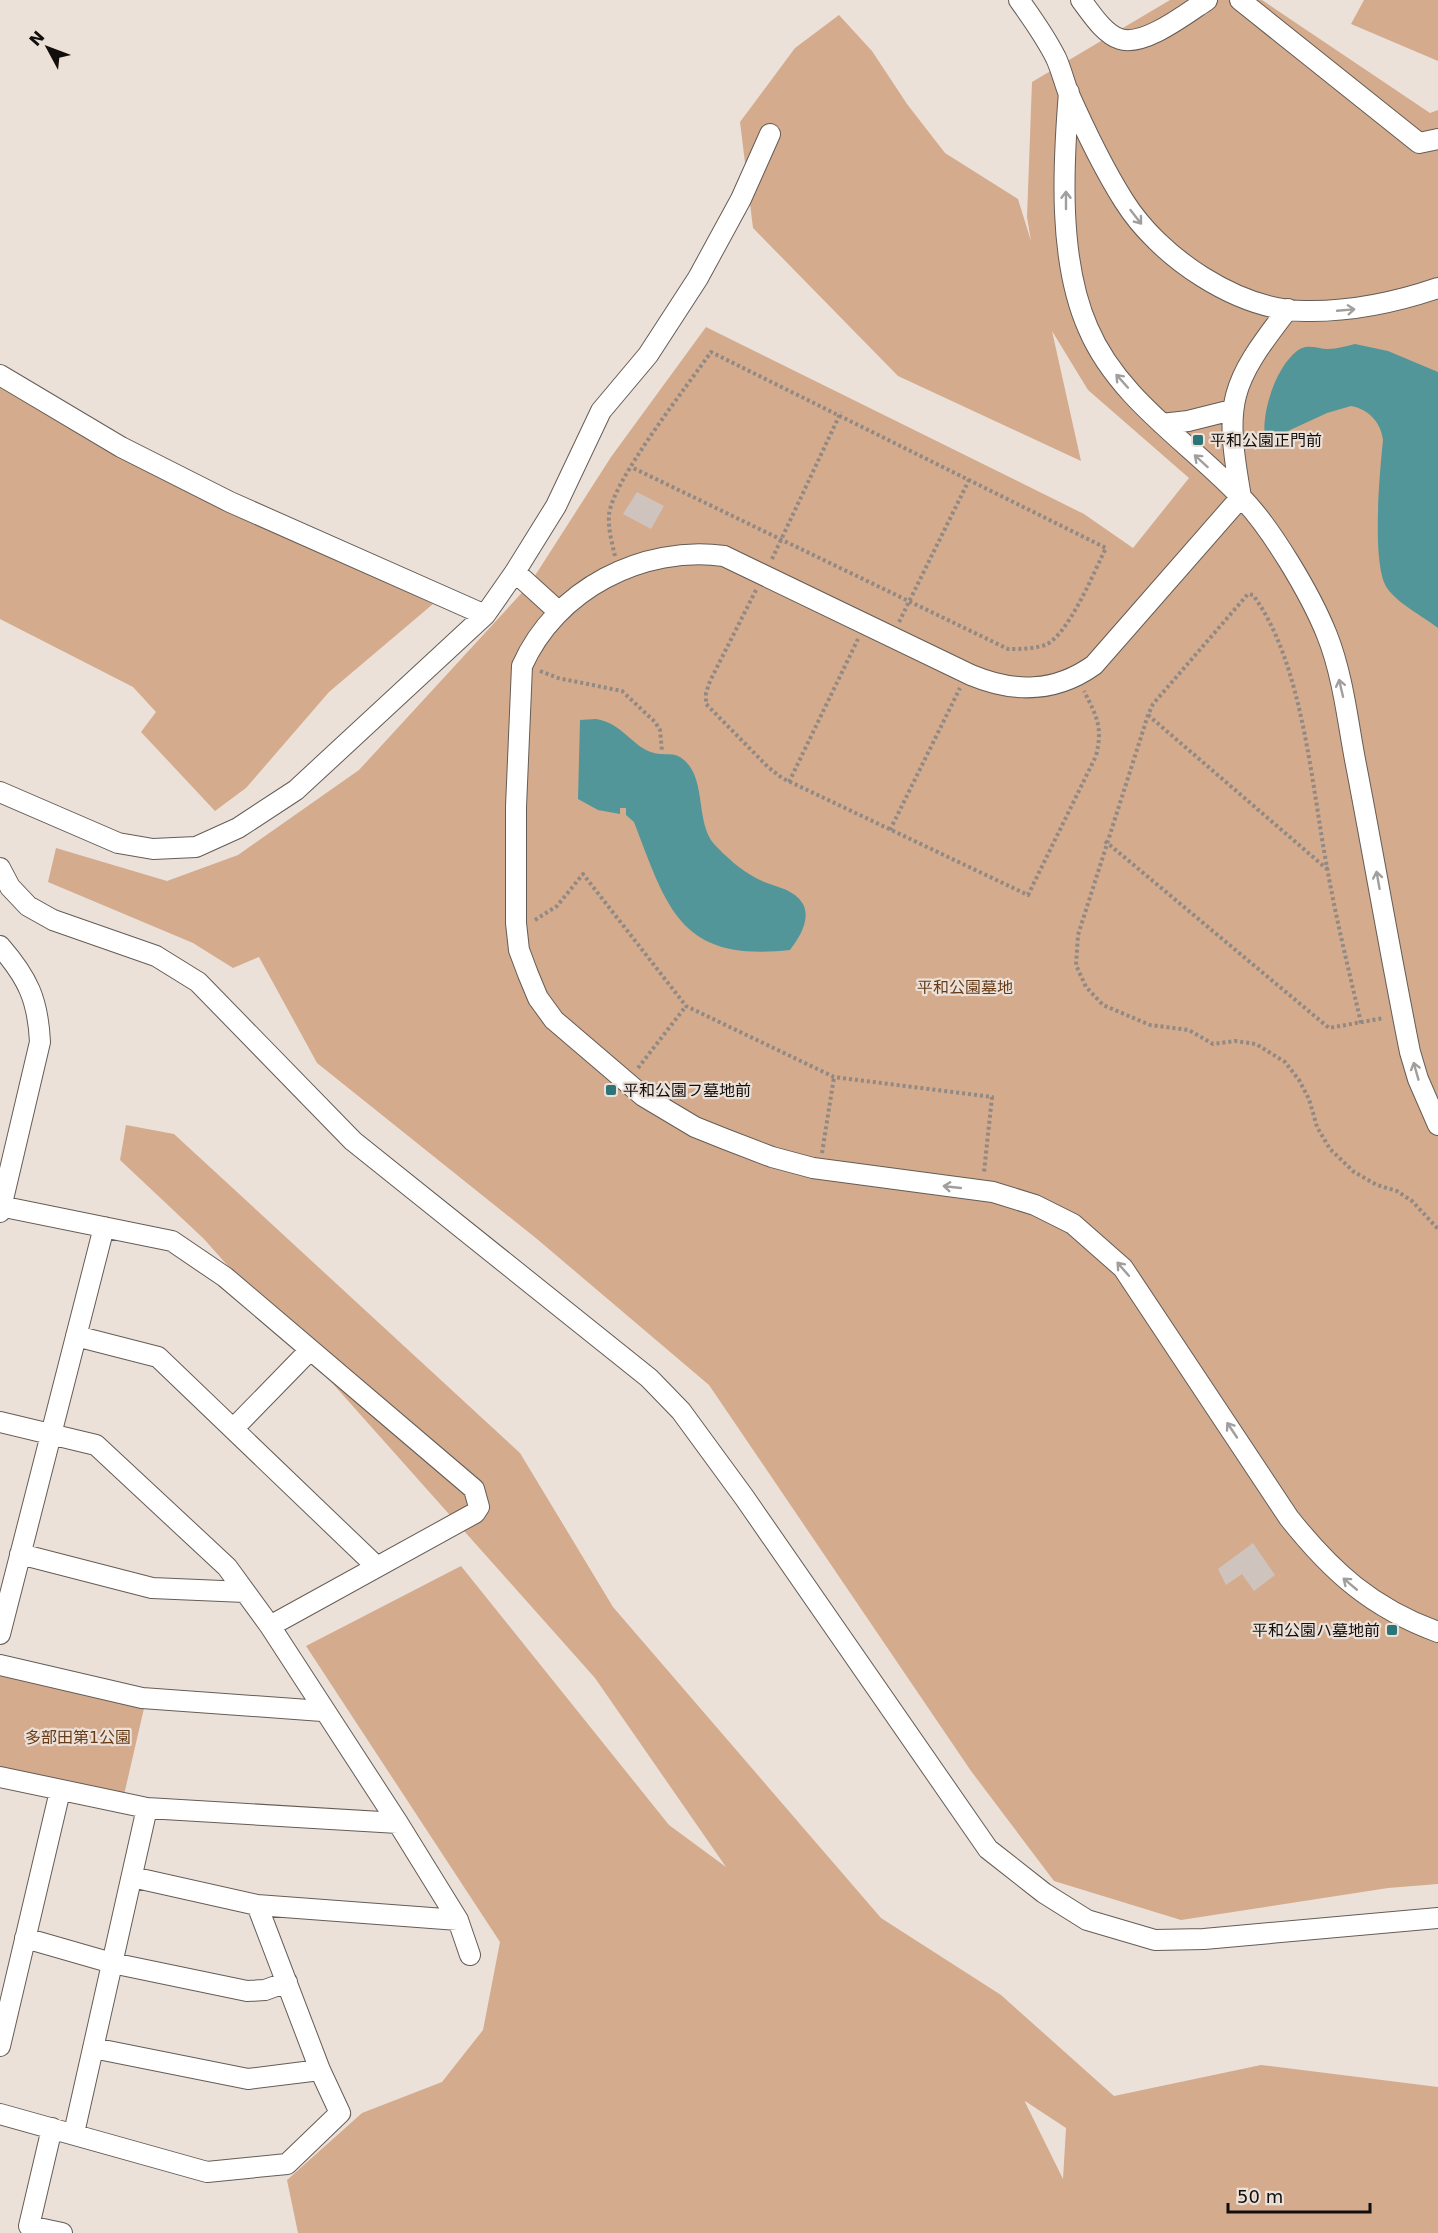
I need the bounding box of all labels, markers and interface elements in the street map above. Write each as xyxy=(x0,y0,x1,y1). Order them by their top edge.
north arrow xyxy=(18,18,78,78)
text: N xyxy=(25,27,49,50)
one-way arrow xyxy=(1060,190,1072,210)
one-way arrow xyxy=(1130,209,1143,225)
one-way arrow xyxy=(1336,304,1356,315)
one-way arrow xyxy=(1115,374,1129,389)
place label: 平和公園正門前 xyxy=(1210,431,1322,450)
marker: 平和公園正門前 xyxy=(1191,433,1205,447)
one-way arrow xyxy=(1194,454,1209,468)
one-way arrow xyxy=(1335,679,1347,698)
one-way arrow xyxy=(1372,870,1383,890)
park label: 平和公園墓地 xyxy=(917,978,1013,997)
one-way arrow xyxy=(1410,1062,1421,1081)
place label: 平和公園フ墓地前 xyxy=(623,1081,751,1100)
marker: 平和公園フ墓地前 xyxy=(604,1083,618,1097)
one-way arrow xyxy=(943,1182,962,1193)
one-way arrow xyxy=(1116,1262,1130,1277)
one-way arrow xyxy=(1226,1423,1238,1439)
one-way arrow xyxy=(1343,1577,1358,1591)
place label: 平和公園ハ墓地前 xyxy=(1252,1621,1380,1640)
marker: 平和公園ハ墓地前 xyxy=(1385,1623,1399,1637)
park label: 多部田第1公園 xyxy=(25,1728,131,1747)
scale bar xyxy=(1228,2176,1370,2214)
text: 50 m xyxy=(1237,2186,1283,2207)

